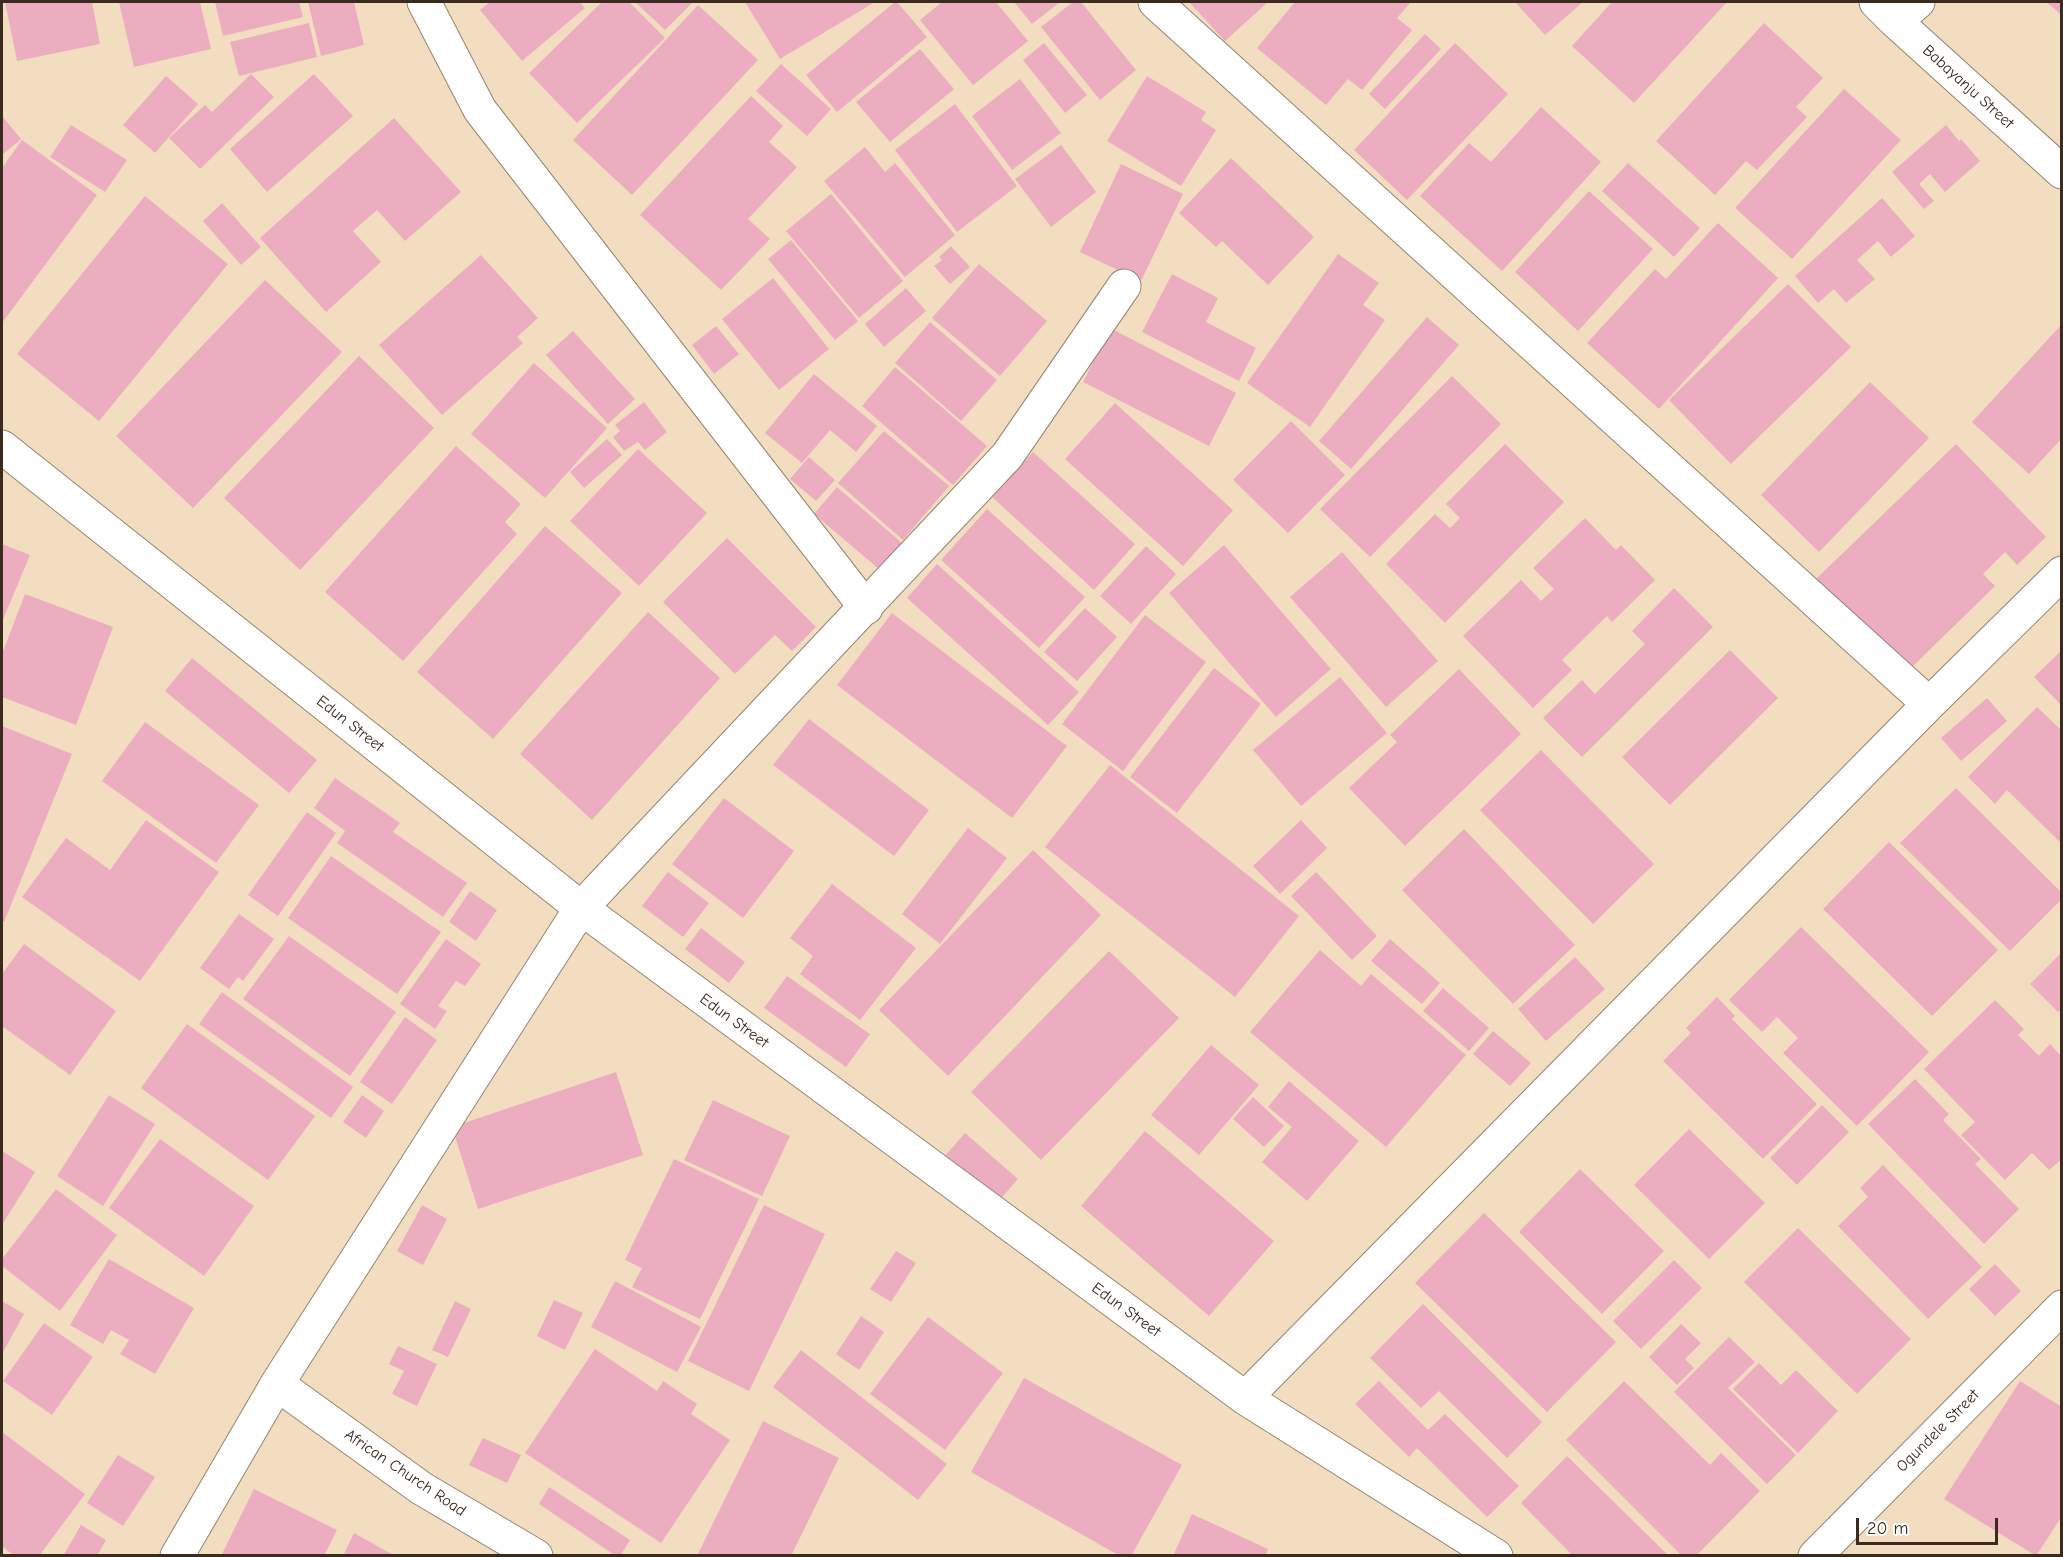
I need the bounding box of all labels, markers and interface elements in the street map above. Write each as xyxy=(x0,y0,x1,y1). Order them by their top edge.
street label: Babayanju Street xyxy=(1918,41,2018,133)
street label: Edun Street xyxy=(312,692,388,756)
street label: Edun Street xyxy=(696,990,772,1052)
street label: Edun Street xyxy=(1088,1279,1164,1341)
street label: Ogundele Street xyxy=(1893,1386,1983,1476)
street label: African Church Road xyxy=(341,1425,469,1521)
scale bar xyxy=(1859,1506,2002,1544)
text: 20 m xyxy=(1867,1518,1908,1539)

